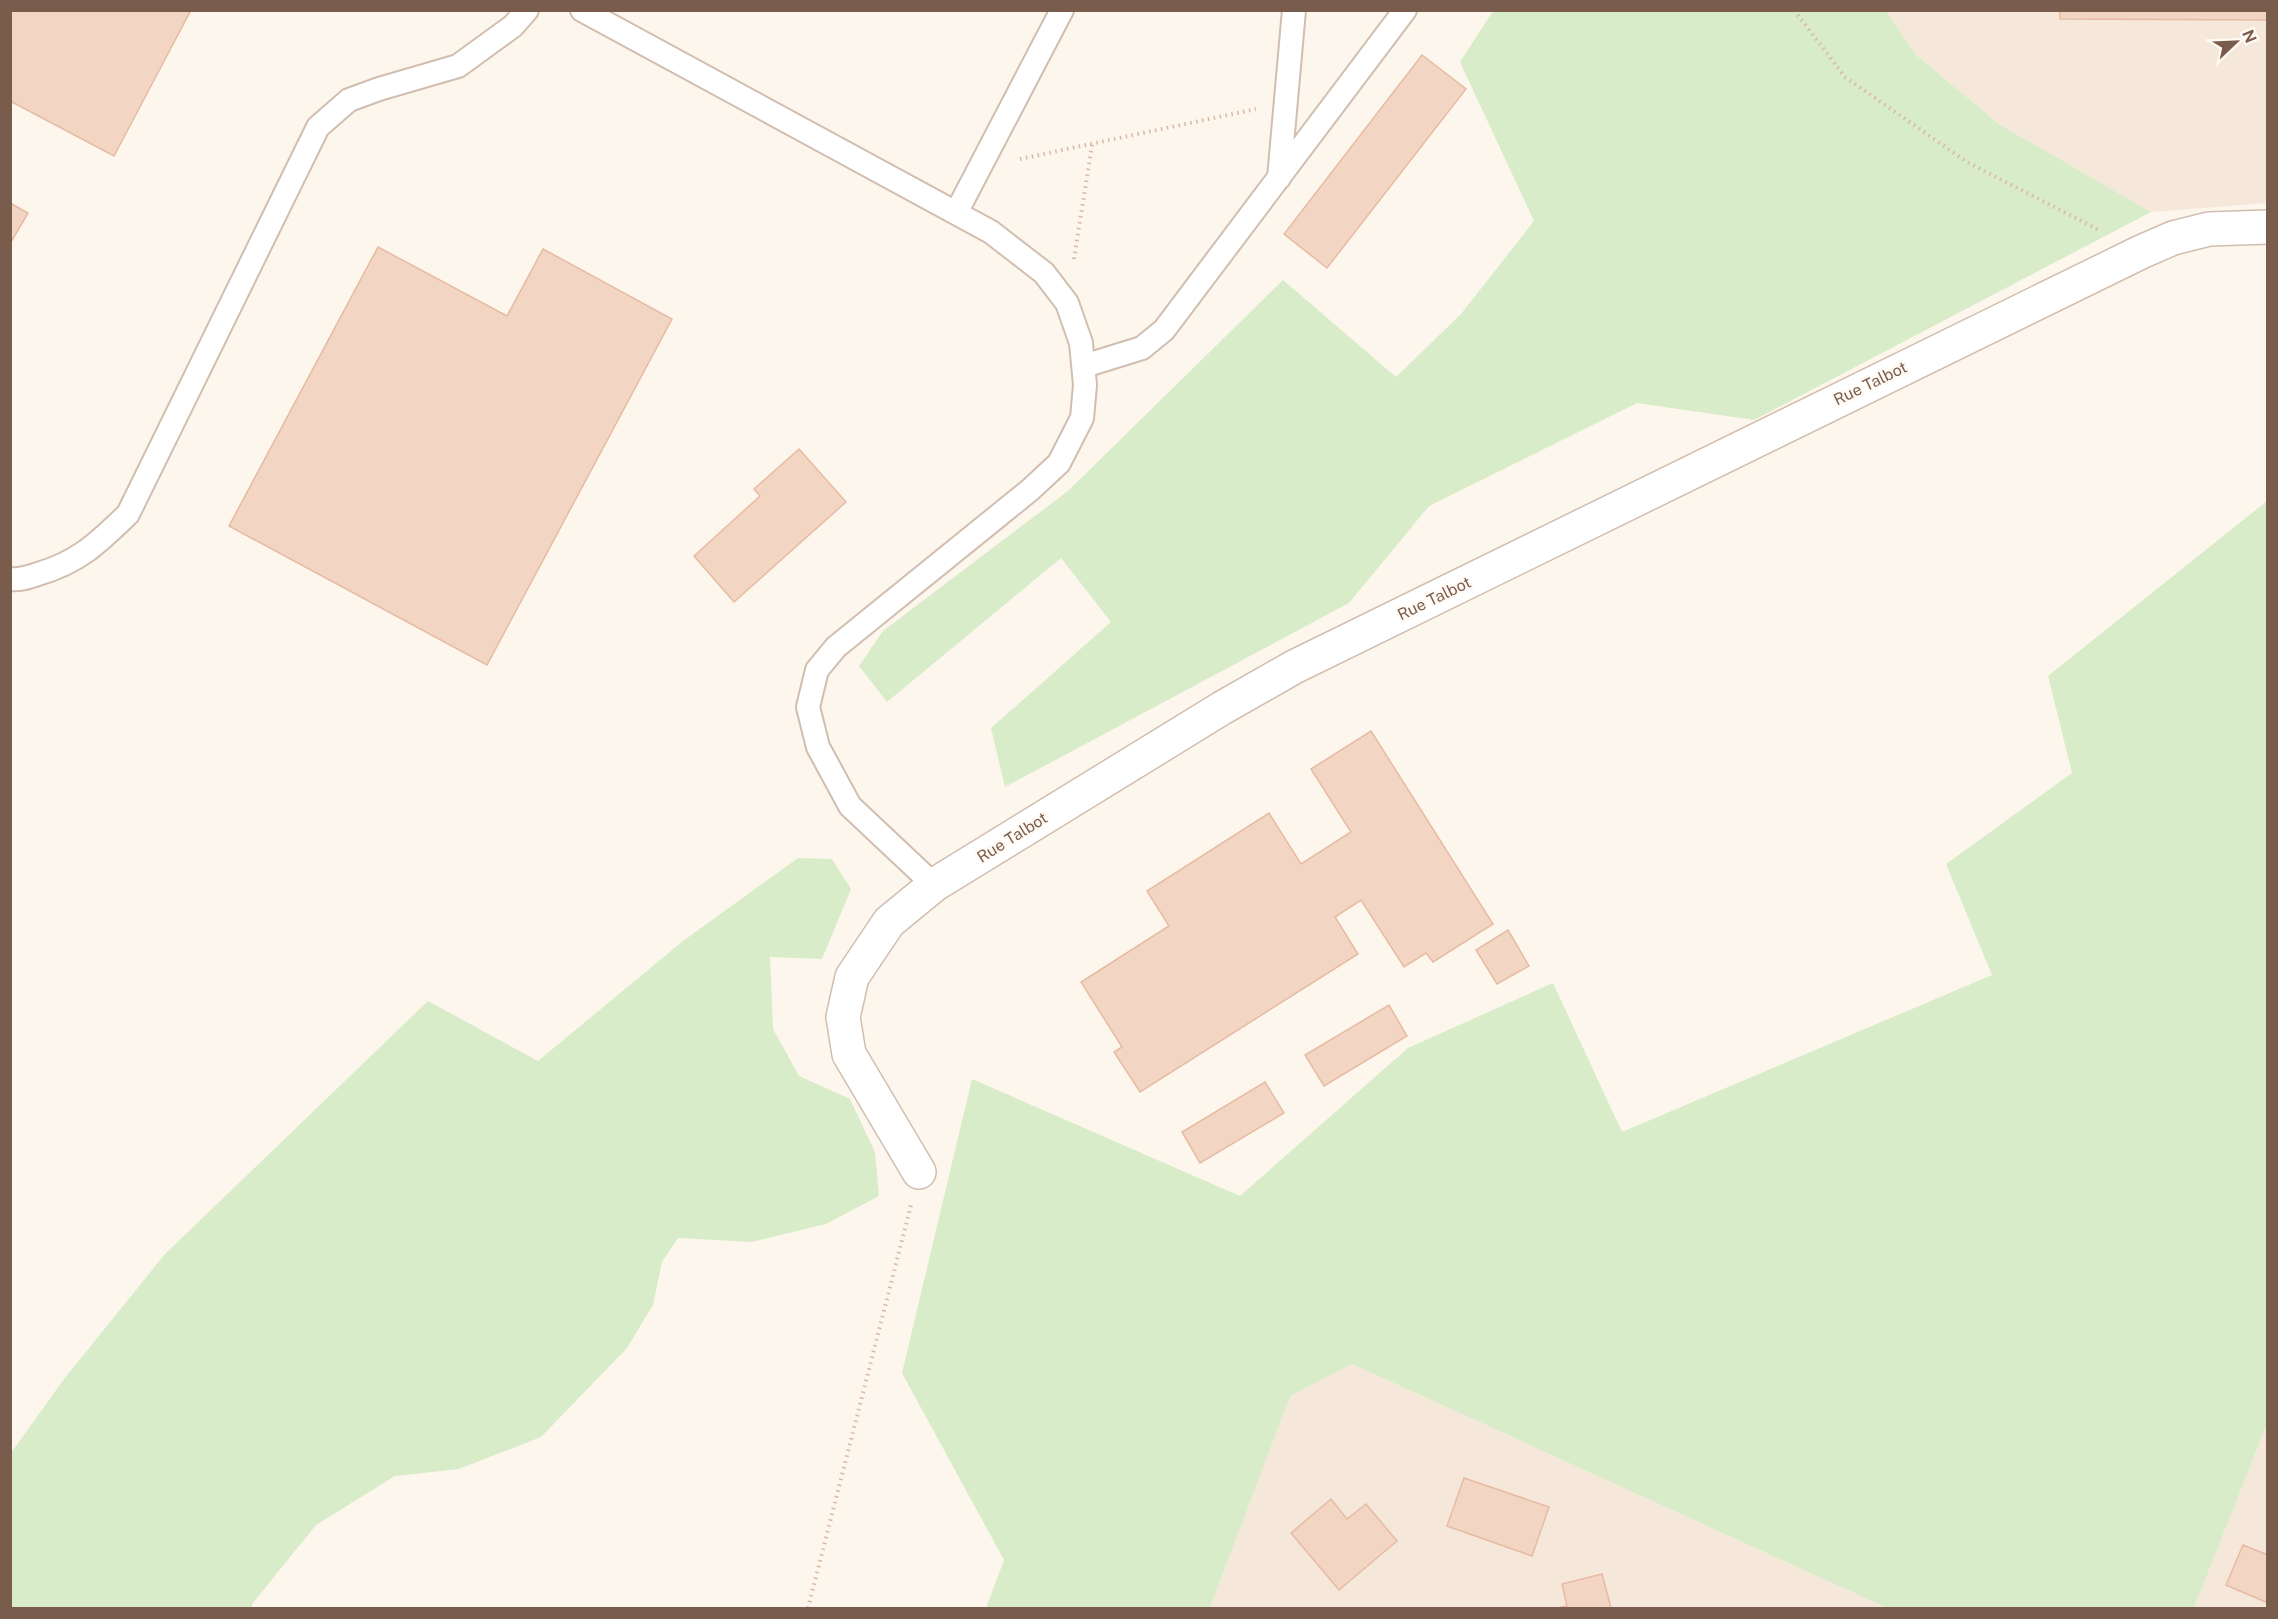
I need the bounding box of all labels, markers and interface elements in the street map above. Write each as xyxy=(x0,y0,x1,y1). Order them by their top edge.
north arrow xyxy=(2206,12,2266,72)
text: N xyxy=(2238,27,2261,46)
street label: Rue Talbot xyxy=(1830,357,1910,409)
street label: Rue Talbot xyxy=(1394,572,1474,624)
street label: Rue Talbot xyxy=(974,808,1051,867)

